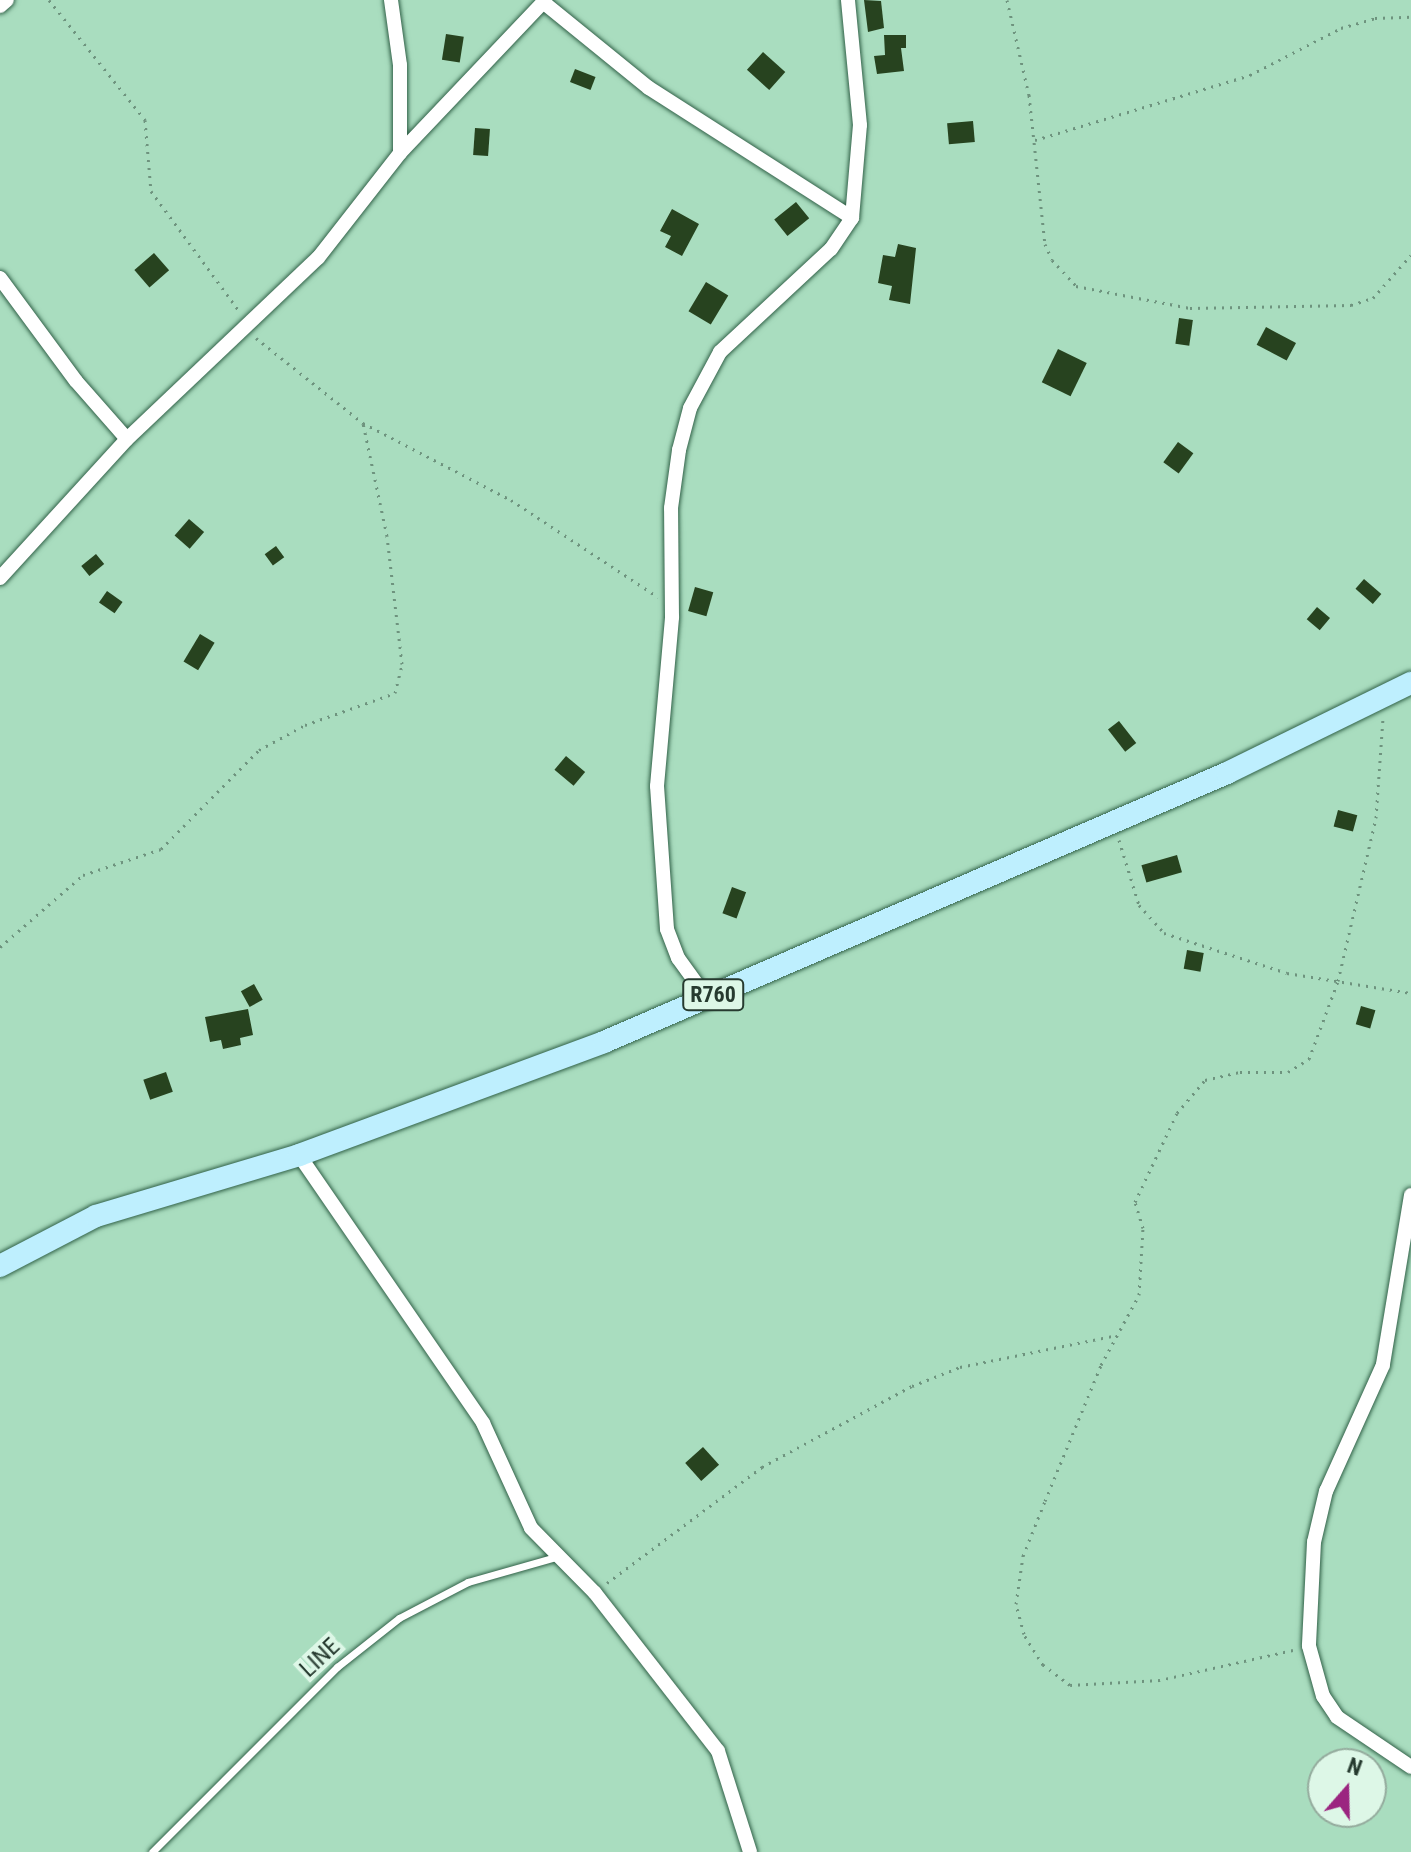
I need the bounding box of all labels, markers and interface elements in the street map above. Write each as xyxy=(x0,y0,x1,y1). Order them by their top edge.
road number: R760 xyxy=(681,977,745,1013)
street label: LINE xyxy=(294,1632,346,1684)
north arrow xyxy=(1307,1748,1387,1828)
text: N xyxy=(1344,1753,1365,1781)

